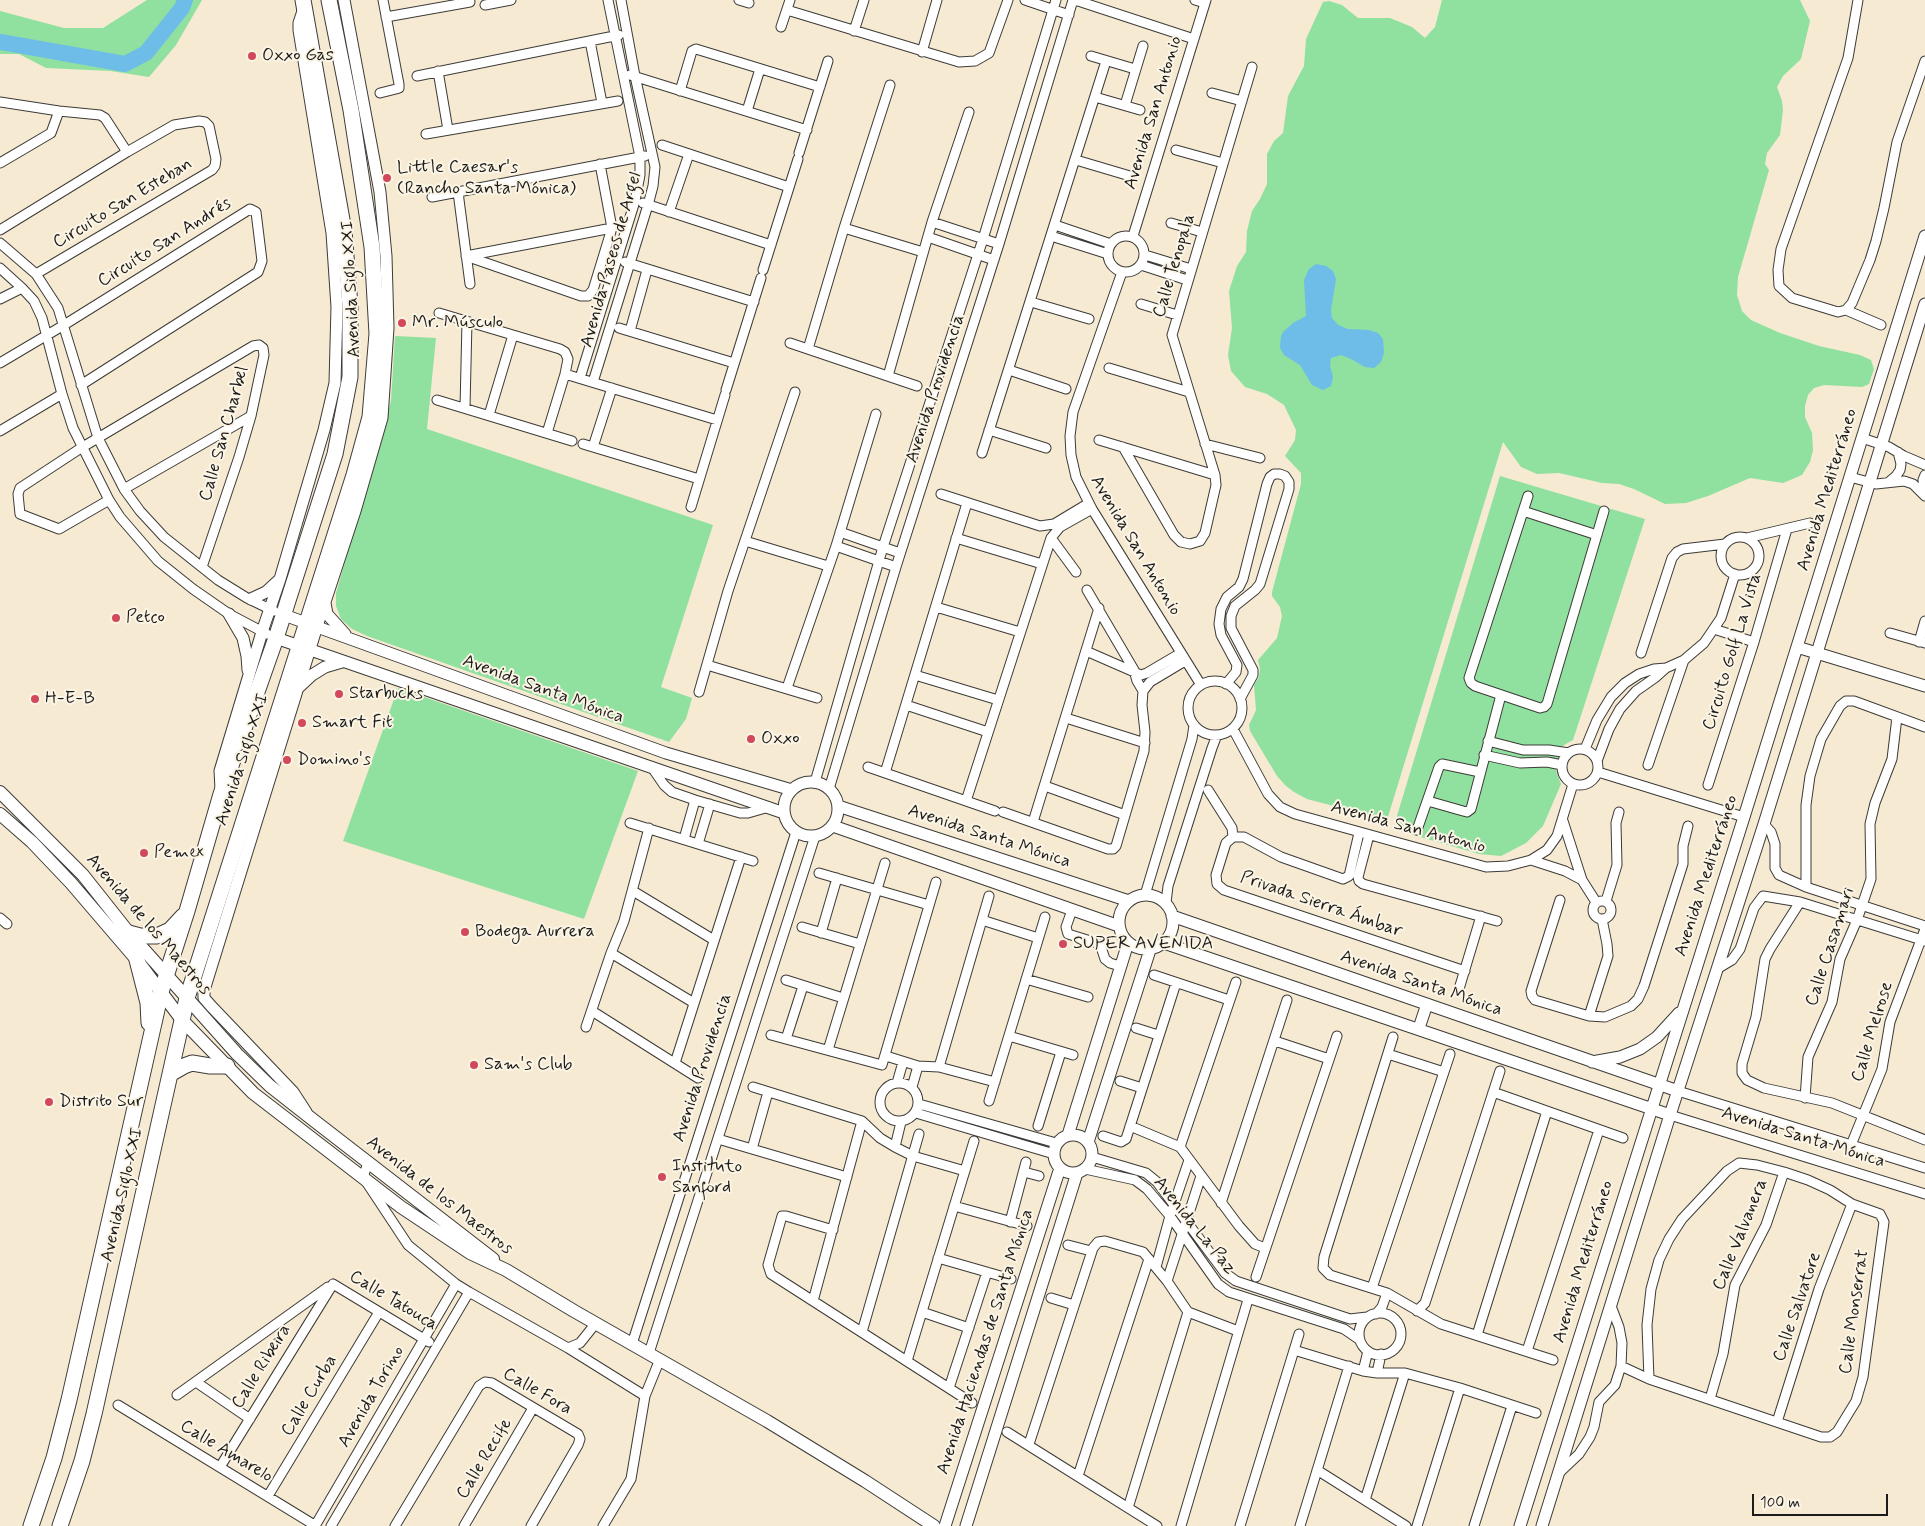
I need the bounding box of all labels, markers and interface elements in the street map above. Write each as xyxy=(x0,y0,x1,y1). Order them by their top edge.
street label: Avenida San Antonio xyxy=(1120,34,1188,192)
place label: Oxxo Gas xyxy=(262,45,334,67)
marker: Oxxo Gas xyxy=(246,50,258,62)
street label: Circuito San Esteban xyxy=(49,154,197,254)
place label: Little Caesar's (Rancho Santa Mónica) xyxy=(397,157,576,200)
street label: Avenida Paseos de Argel xyxy=(577,170,647,350)
marker: Little Caesar's (Rancho Santa Mónica) xyxy=(381,172,393,184)
street label: Circuito San Andrés xyxy=(94,193,236,293)
street label: Calle Tenopala xyxy=(1149,211,1201,321)
street label: Avenida Siglo XXI xyxy=(338,220,366,358)
place label: Mr. Músculo xyxy=(412,312,503,334)
street label: Avenida Providencia xyxy=(902,312,970,466)
marker: Mr. Músculo xyxy=(396,317,408,329)
street label: Calle San Charbel xyxy=(195,364,255,504)
street label: Avenida Mediterráneo xyxy=(1793,406,1863,574)
street label: Avenida San Antonio xyxy=(1085,472,1185,620)
street label: Circuito Golf La Vista xyxy=(1699,571,1767,733)
place label: Petco xyxy=(126,607,165,629)
marker: Petco xyxy=(110,612,122,624)
street label: Avenida Santa Mónica xyxy=(459,651,627,729)
place label: Starbucks xyxy=(349,683,423,705)
place label: H-E-B xyxy=(45,688,95,710)
marker: Starbucks xyxy=(333,688,345,700)
street label: Avenida Siglo XXI xyxy=(212,691,274,829)
marker: H-E-B xyxy=(29,693,41,705)
place label: Smart Fit xyxy=(312,712,392,734)
marker: Smart Fit xyxy=(296,717,308,729)
place label: Oxxo xyxy=(761,728,799,750)
marker: Oxxo xyxy=(745,733,757,745)
place label: Domino's xyxy=(297,749,371,771)
marker: Domino's xyxy=(281,754,293,766)
street label: Avenida Mediterráneo xyxy=(1671,792,1743,960)
street label: Avenida San Antonio xyxy=(1328,797,1488,859)
street label: Avenida Santa Mónica xyxy=(905,800,1073,874)
place label: Pemex xyxy=(154,842,204,864)
marker: Pemex xyxy=(138,847,150,859)
street label: Avenida de los Maestros xyxy=(81,850,215,1000)
street label: Privada Sierra Ámbar xyxy=(1237,867,1405,943)
street label: Calle Casamari xyxy=(1802,885,1860,1009)
place label: Bodega Aurrera xyxy=(475,921,595,943)
marker: Bodega Aurrera xyxy=(459,926,471,938)
place label: SUPER AVENIDA xyxy=(1073,933,1213,955)
marker: SUPER AVENIDA xyxy=(1057,938,1069,950)
street label: Avenida Santa Mónica xyxy=(1337,946,1505,1022)
street label: Calle Melrose xyxy=(1848,979,1898,1085)
street label: Avenida Providencia xyxy=(669,991,737,1145)
place label: Sam's Club xyxy=(484,1054,572,1076)
marker: Sam's Club xyxy=(468,1059,480,1071)
place label: Distrito Sur xyxy=(59,1091,143,1113)
marker: Distrito Sur xyxy=(43,1096,55,1108)
street label: Avenida Santa Mónica xyxy=(1719,1103,1887,1173)
street label: Avenida Siglo XXI xyxy=(97,1126,149,1264)
street label: Avenida de los Maestros xyxy=(361,1132,517,1260)
place label: Instituto Sanford xyxy=(672,1156,742,1198)
marker: Instituto Sanford xyxy=(656,1171,668,1183)
street label: Avenida La Paz xyxy=(1148,1173,1240,1279)
street label: Calle Valvanera xyxy=(1709,1176,1773,1294)
street label: Avenida Mediterráneo xyxy=(1549,1178,1619,1346)
street label: Avenida Haciendas de Santa Mónica xyxy=(933,1207,1039,1477)
street label: Calle Monserrat xyxy=(1836,1248,1874,1376)
street label: Calle Salvatore xyxy=(1769,1249,1827,1365)
street label: Calle Tatouca xyxy=(345,1266,441,1336)
street label: Calle Ribeira xyxy=(228,1321,296,1413)
street label: Avenida Torino xyxy=(334,1342,410,1452)
street label: Calle Curba xyxy=(277,1351,343,1441)
street label: Calle Fora xyxy=(498,1364,576,1420)
street label: Calle Recife xyxy=(452,1415,518,1503)
street label: Calle Amarelo xyxy=(176,1416,276,1488)
scale bar xyxy=(1755,1484,1891,1516)
text: 100 m xyxy=(1760,1493,1800,1513)

